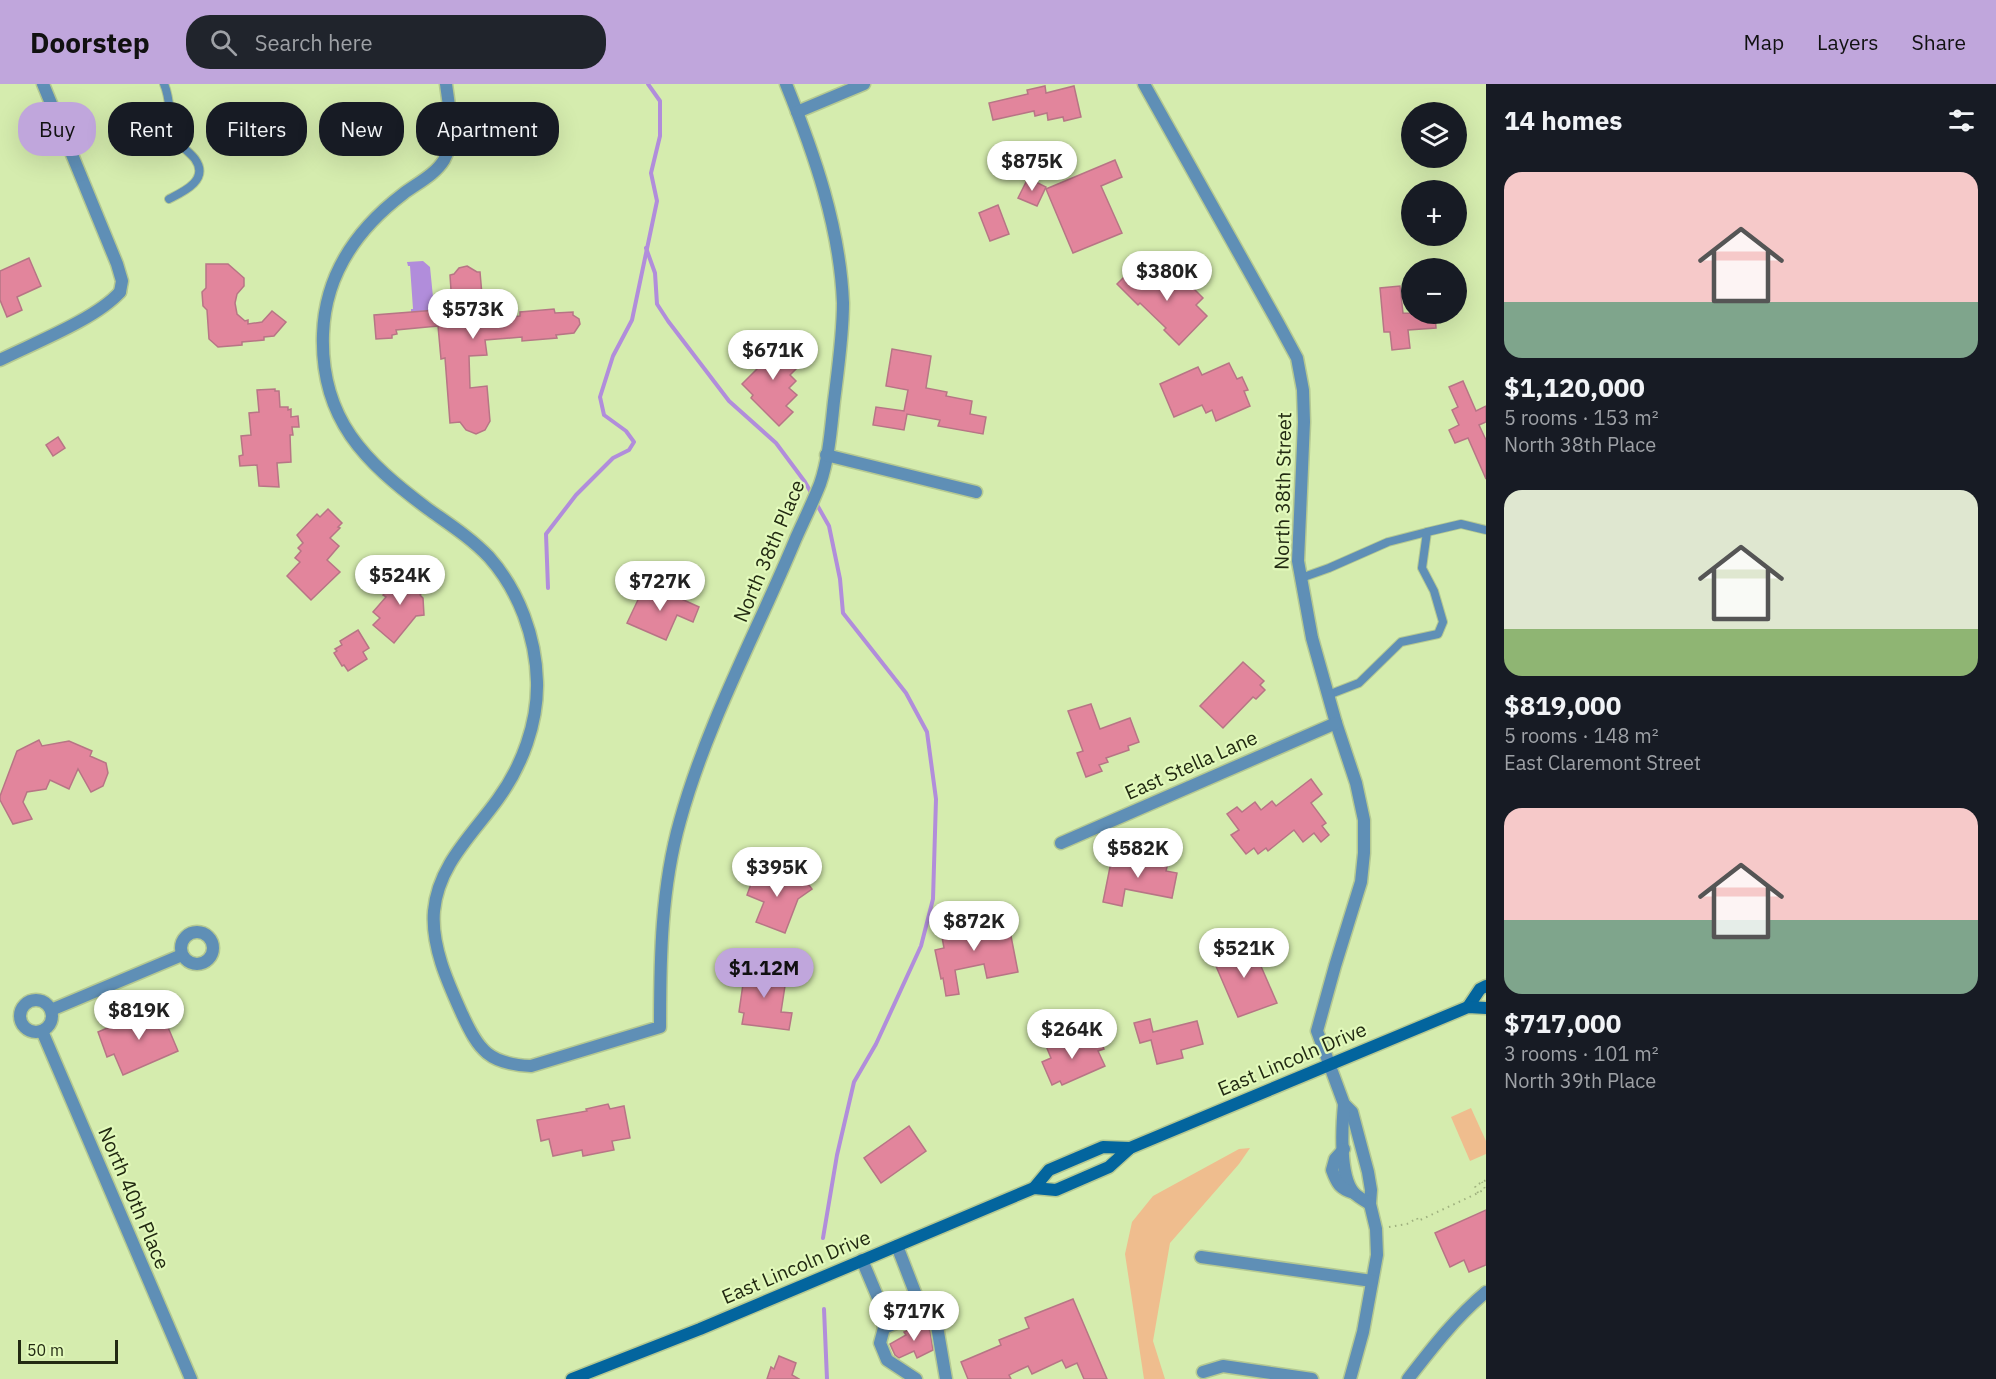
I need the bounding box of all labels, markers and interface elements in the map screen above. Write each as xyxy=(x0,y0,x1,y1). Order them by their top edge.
search box xyxy=(186,15,606,69)
text: Doorstep xyxy=(30,24,150,61)
icon: search xyxy=(207,26,240,59)
text: Search here xyxy=(255,28,373,57)
text: Map xyxy=(1744,28,1784,56)
text: Layers xyxy=(1817,28,1879,56)
text: Share xyxy=(1912,28,1966,56)
chip: Buy xyxy=(18,102,96,156)
chip: Rent xyxy=(108,102,194,156)
chip: Filters xyxy=(206,102,307,156)
chip: New xyxy=(319,102,404,156)
chip: Apartment xyxy=(416,102,559,156)
map controls xyxy=(1401,102,1467,324)
button: layers xyxy=(1401,102,1467,168)
text: 14 homes xyxy=(1504,103,1622,137)
icon: filters xyxy=(1945,104,1978,137)
pin: $875K xyxy=(990,141,1074,192)
text: $875K xyxy=(1001,147,1063,174)
button: + xyxy=(1401,180,1467,246)
icon: home xyxy=(1687,211,1795,319)
pin: $380K xyxy=(1125,251,1209,302)
text: $380K xyxy=(1136,257,1198,284)
button: − xyxy=(1401,258,1467,324)
pin: $573K xyxy=(431,289,515,340)
text: $573K xyxy=(442,295,504,322)
pin: $671K xyxy=(731,330,815,381)
text: $671K xyxy=(742,336,804,363)
text: $1,120,000 xyxy=(1504,370,1645,404)
text: 5 rooms · 153 m² xyxy=(1504,404,1659,431)
street label: North 38th Street xyxy=(1268,412,1297,570)
text: North 38th Place xyxy=(1504,431,1656,458)
street label: North 38th Place xyxy=(726,476,811,626)
icon: home xyxy=(1687,529,1795,637)
pin: $524K xyxy=(358,555,442,606)
text: $524K xyxy=(369,561,431,588)
pin: $727K xyxy=(618,561,702,612)
text: $727K xyxy=(629,567,691,594)
text: $819,000 xyxy=(1504,688,1621,722)
text: 5 rooms · 148 m² xyxy=(1504,722,1659,749)
street label: East Stella Lane xyxy=(1120,723,1261,806)
text: East Claremont Street xyxy=(1504,749,1701,776)
pin: $582K xyxy=(1096,828,1180,879)
text: $582K xyxy=(1107,834,1169,861)
pin: $395K xyxy=(735,847,819,898)
icon: home xyxy=(1687,847,1795,955)
text: $395K xyxy=(746,853,808,880)
pin: $872K xyxy=(932,901,1016,952)
text: $872K xyxy=(943,907,1005,934)
pin: $521K xyxy=(1202,928,1286,979)
text: $521K xyxy=(1213,934,1275,961)
pin: $1.12M xyxy=(715,948,813,999)
text: $1.12M xyxy=(729,954,799,981)
pin: $819K xyxy=(97,990,181,1041)
text: $819K xyxy=(108,996,170,1023)
text: $717,000 xyxy=(1504,1006,1621,1040)
pin: $264K xyxy=(1030,1009,1114,1060)
text: $264K xyxy=(1041,1015,1103,1042)
street label: East Lincoln Drive xyxy=(1213,1015,1370,1102)
text: 3 rooms · 101 m² xyxy=(1504,1040,1659,1067)
text: North 39th Place xyxy=(1504,1067,1656,1094)
street label: North 40th Place xyxy=(92,1123,177,1273)
street label: East Lincoln Drive xyxy=(717,1223,874,1310)
pin: $717K xyxy=(872,1291,956,1342)
text: $717K xyxy=(883,1297,945,1324)
scale bar xyxy=(18,1337,118,1364)
text: 50 m xyxy=(27,1340,64,1360)

